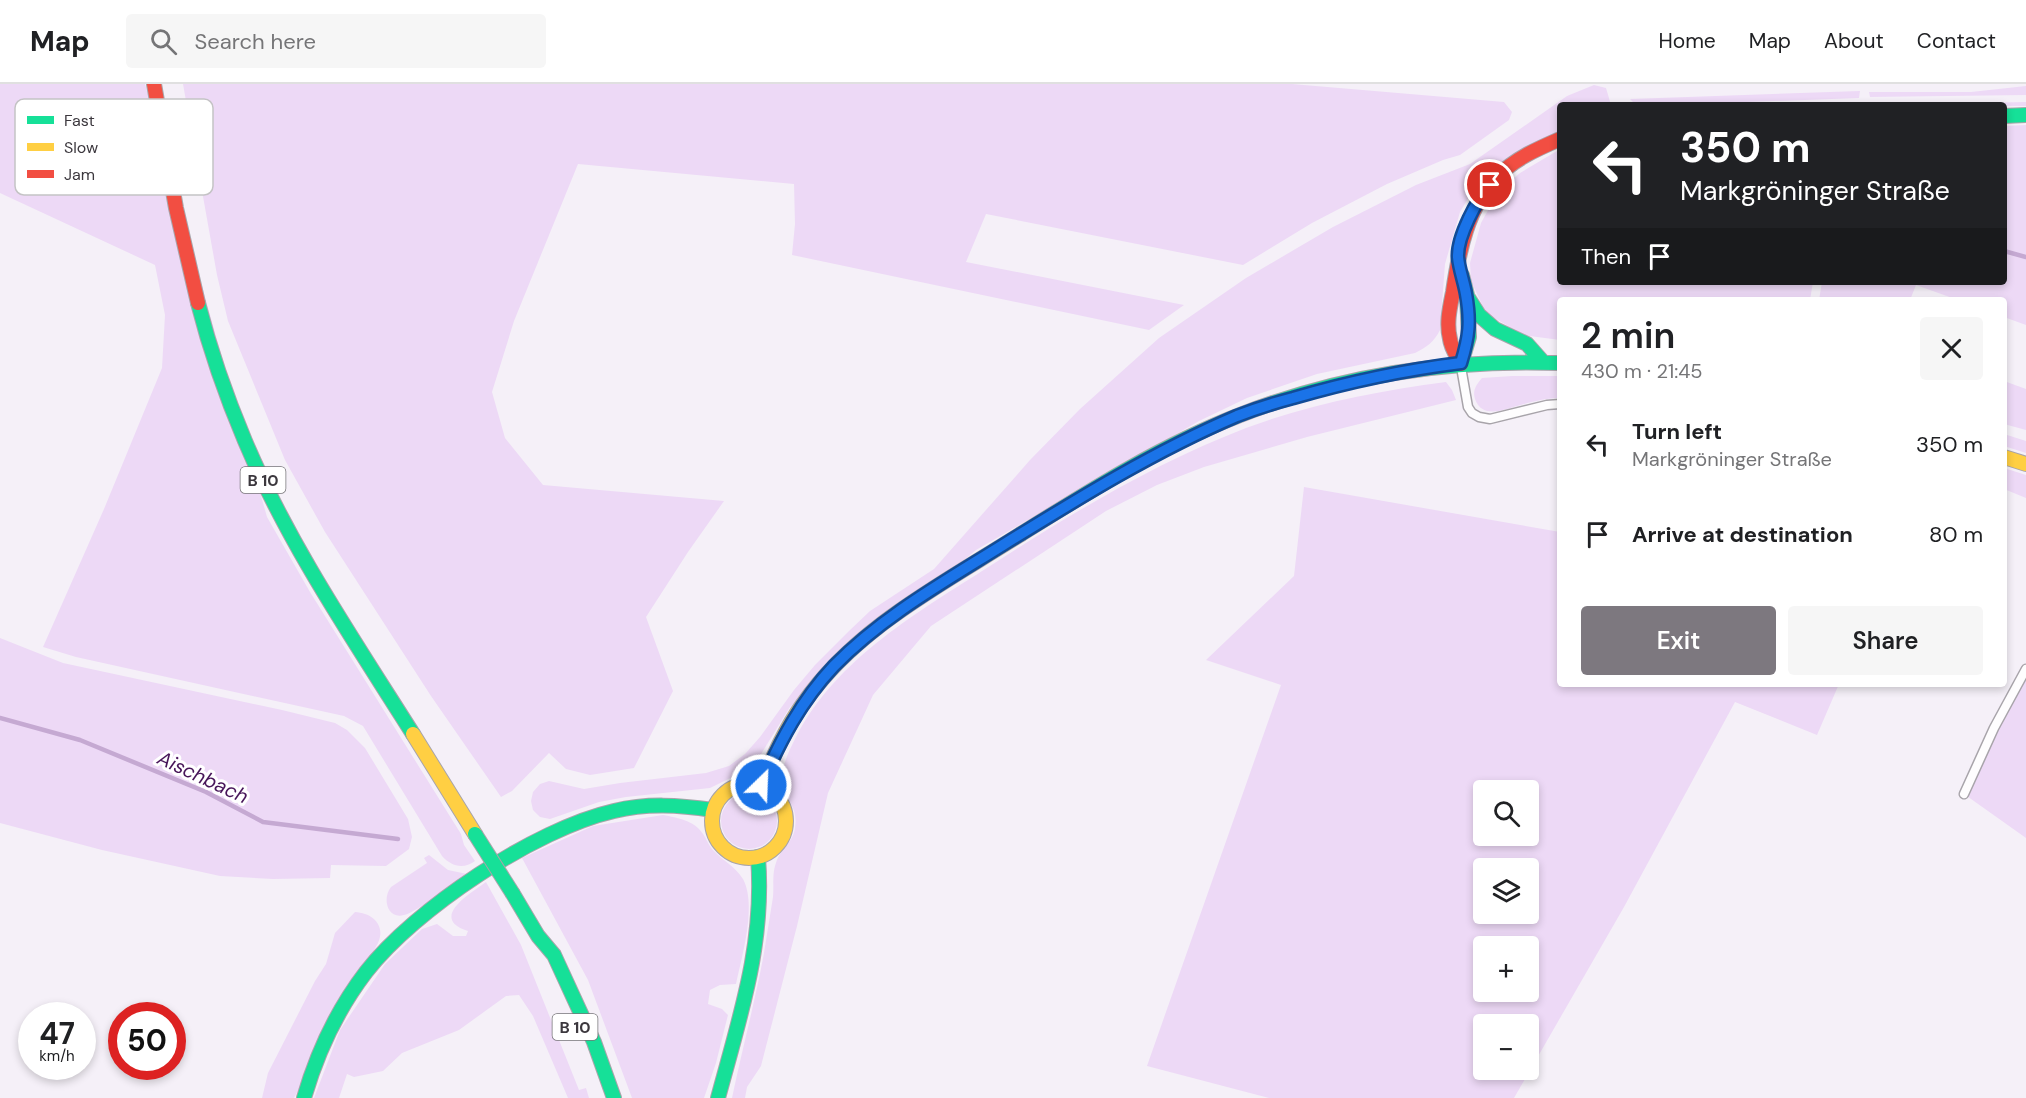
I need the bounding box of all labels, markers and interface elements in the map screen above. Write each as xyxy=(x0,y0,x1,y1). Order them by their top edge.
search box xyxy=(126,14,546,68)
text: Map xyxy=(30,23,90,60)
icon: search xyxy=(147,25,180,58)
text: Search here xyxy=(195,27,316,56)
text: Home xyxy=(1658,27,1716,55)
text: Map xyxy=(1749,27,1791,55)
text: About xyxy=(1824,27,1884,55)
text: Contact xyxy=(1917,27,1996,55)
legend xyxy=(15,99,213,195)
text: Fast xyxy=(64,110,95,131)
text: 350 m xyxy=(1680,120,1810,175)
icon: left xyxy=(1581,126,1659,204)
text: Slow xyxy=(64,137,98,158)
pin xyxy=(1464,159,1515,210)
text: Jam xyxy=(64,164,95,185)
icon: arrive xyxy=(1473,168,1506,201)
text: Markgröninger Straße xyxy=(1680,173,1950,208)
icon: arrive xyxy=(1643,240,1676,273)
text: Then xyxy=(1581,242,1631,271)
text: 2 min xyxy=(1581,312,1675,359)
button: close xyxy=(1920,317,1983,380)
text: 430 m · 21:45 xyxy=(1581,358,1703,384)
text: Turn left xyxy=(1632,417,1722,446)
icon: left xyxy=(1581,428,1614,461)
text: 350 m xyxy=(1916,430,1983,459)
text: Markgröninger Straße xyxy=(1632,446,1832,472)
road number: B 10 xyxy=(240,467,286,493)
icon: arrive xyxy=(1581,518,1614,551)
text: Arrive at destination xyxy=(1632,520,1853,549)
text: 80 m xyxy=(1929,520,1983,549)
button: Exit xyxy=(1581,606,1776,675)
button: Share xyxy=(1788,606,1983,675)
water label: Aischbach xyxy=(153,744,253,809)
position arrow xyxy=(729,753,793,817)
map controls xyxy=(1473,780,1539,1080)
button: search xyxy=(1473,780,1539,846)
button: layers xyxy=(1473,858,1539,924)
button: + xyxy=(1473,936,1539,1002)
speed limit sign: 50 xyxy=(108,1002,186,1080)
text: 47 xyxy=(39,1014,75,1053)
road number: B 10 xyxy=(552,1014,598,1040)
button: − xyxy=(1473,1014,1539,1080)
text: km/h xyxy=(39,1046,75,1066)

